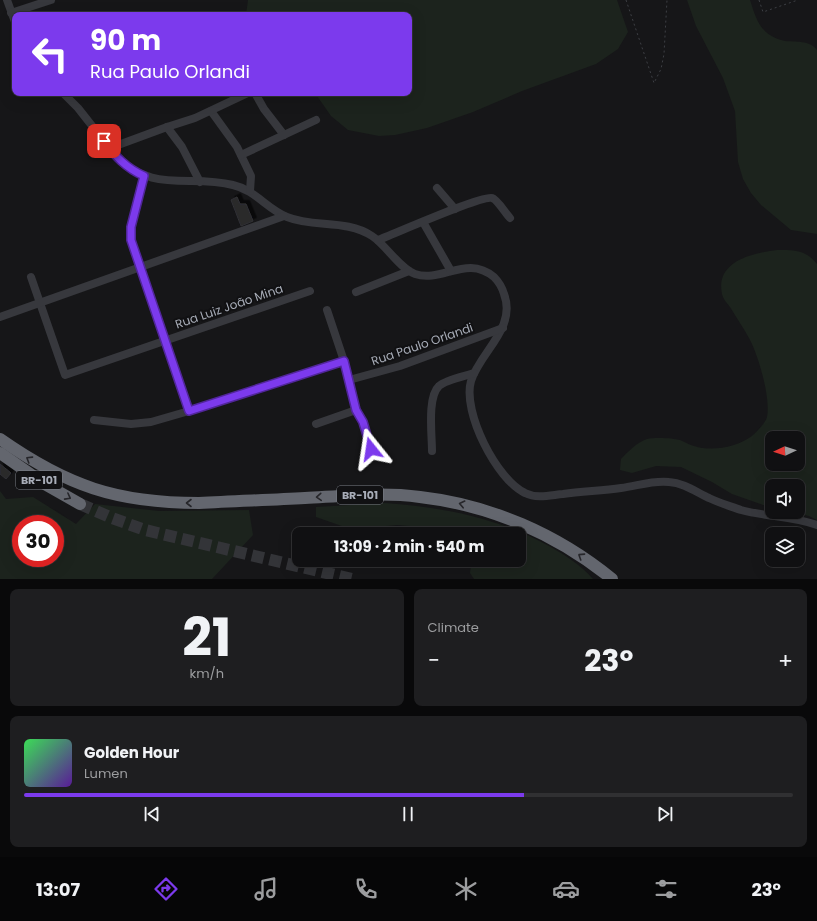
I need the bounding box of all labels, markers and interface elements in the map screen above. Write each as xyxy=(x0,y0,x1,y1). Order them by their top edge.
text: 90 m xyxy=(90,21,161,60)
icon: left xyxy=(24,28,76,80)
text: Rua Paulo Orlandi xyxy=(90,59,250,84)
pin xyxy=(87,124,121,158)
icon: arrive xyxy=(93,130,115,152)
street label: Rua Luiz João Mina xyxy=(173,280,285,332)
street label: Rua Paulo Orlandi xyxy=(369,319,475,369)
position arrow xyxy=(350,428,392,470)
north arrow xyxy=(765,431,805,471)
map controls xyxy=(765,431,805,567)
one-way arrow xyxy=(26,456,33,464)
road number: BR-101 xyxy=(16,471,62,489)
button: sound xyxy=(765,479,805,519)
road number: BR-101 xyxy=(337,486,383,504)
one-way arrow xyxy=(64,492,71,500)
one-way arrow xyxy=(316,493,322,502)
one-way arrow xyxy=(186,499,192,507)
one-way arrow xyxy=(459,500,465,508)
speed limit sign: 30 xyxy=(12,515,64,567)
button: layers xyxy=(765,527,805,567)
text: 13:09 · 2 min · 540 m xyxy=(334,536,484,557)
one-way arrow xyxy=(578,553,585,561)
text: 21 xyxy=(182,601,231,674)
text: Climate xyxy=(428,618,479,637)
text: 23° xyxy=(584,639,633,682)
text: − xyxy=(428,645,440,676)
text: + xyxy=(778,645,793,676)
text: km/h xyxy=(189,664,224,683)
text: Golden Hour xyxy=(84,742,179,763)
text: Lumen xyxy=(84,764,128,783)
icon: previous xyxy=(141,803,163,825)
icon: pause xyxy=(397,803,419,825)
icon: next xyxy=(654,803,676,825)
icon: directions xyxy=(152,875,180,903)
icon: music xyxy=(252,875,280,903)
icon: phone xyxy=(352,875,380,903)
icon: climate xyxy=(452,875,480,903)
icon: car xyxy=(552,875,580,903)
icon: filters xyxy=(652,875,680,903)
text: 13:07 xyxy=(36,877,80,902)
text: 23° xyxy=(751,877,781,902)

